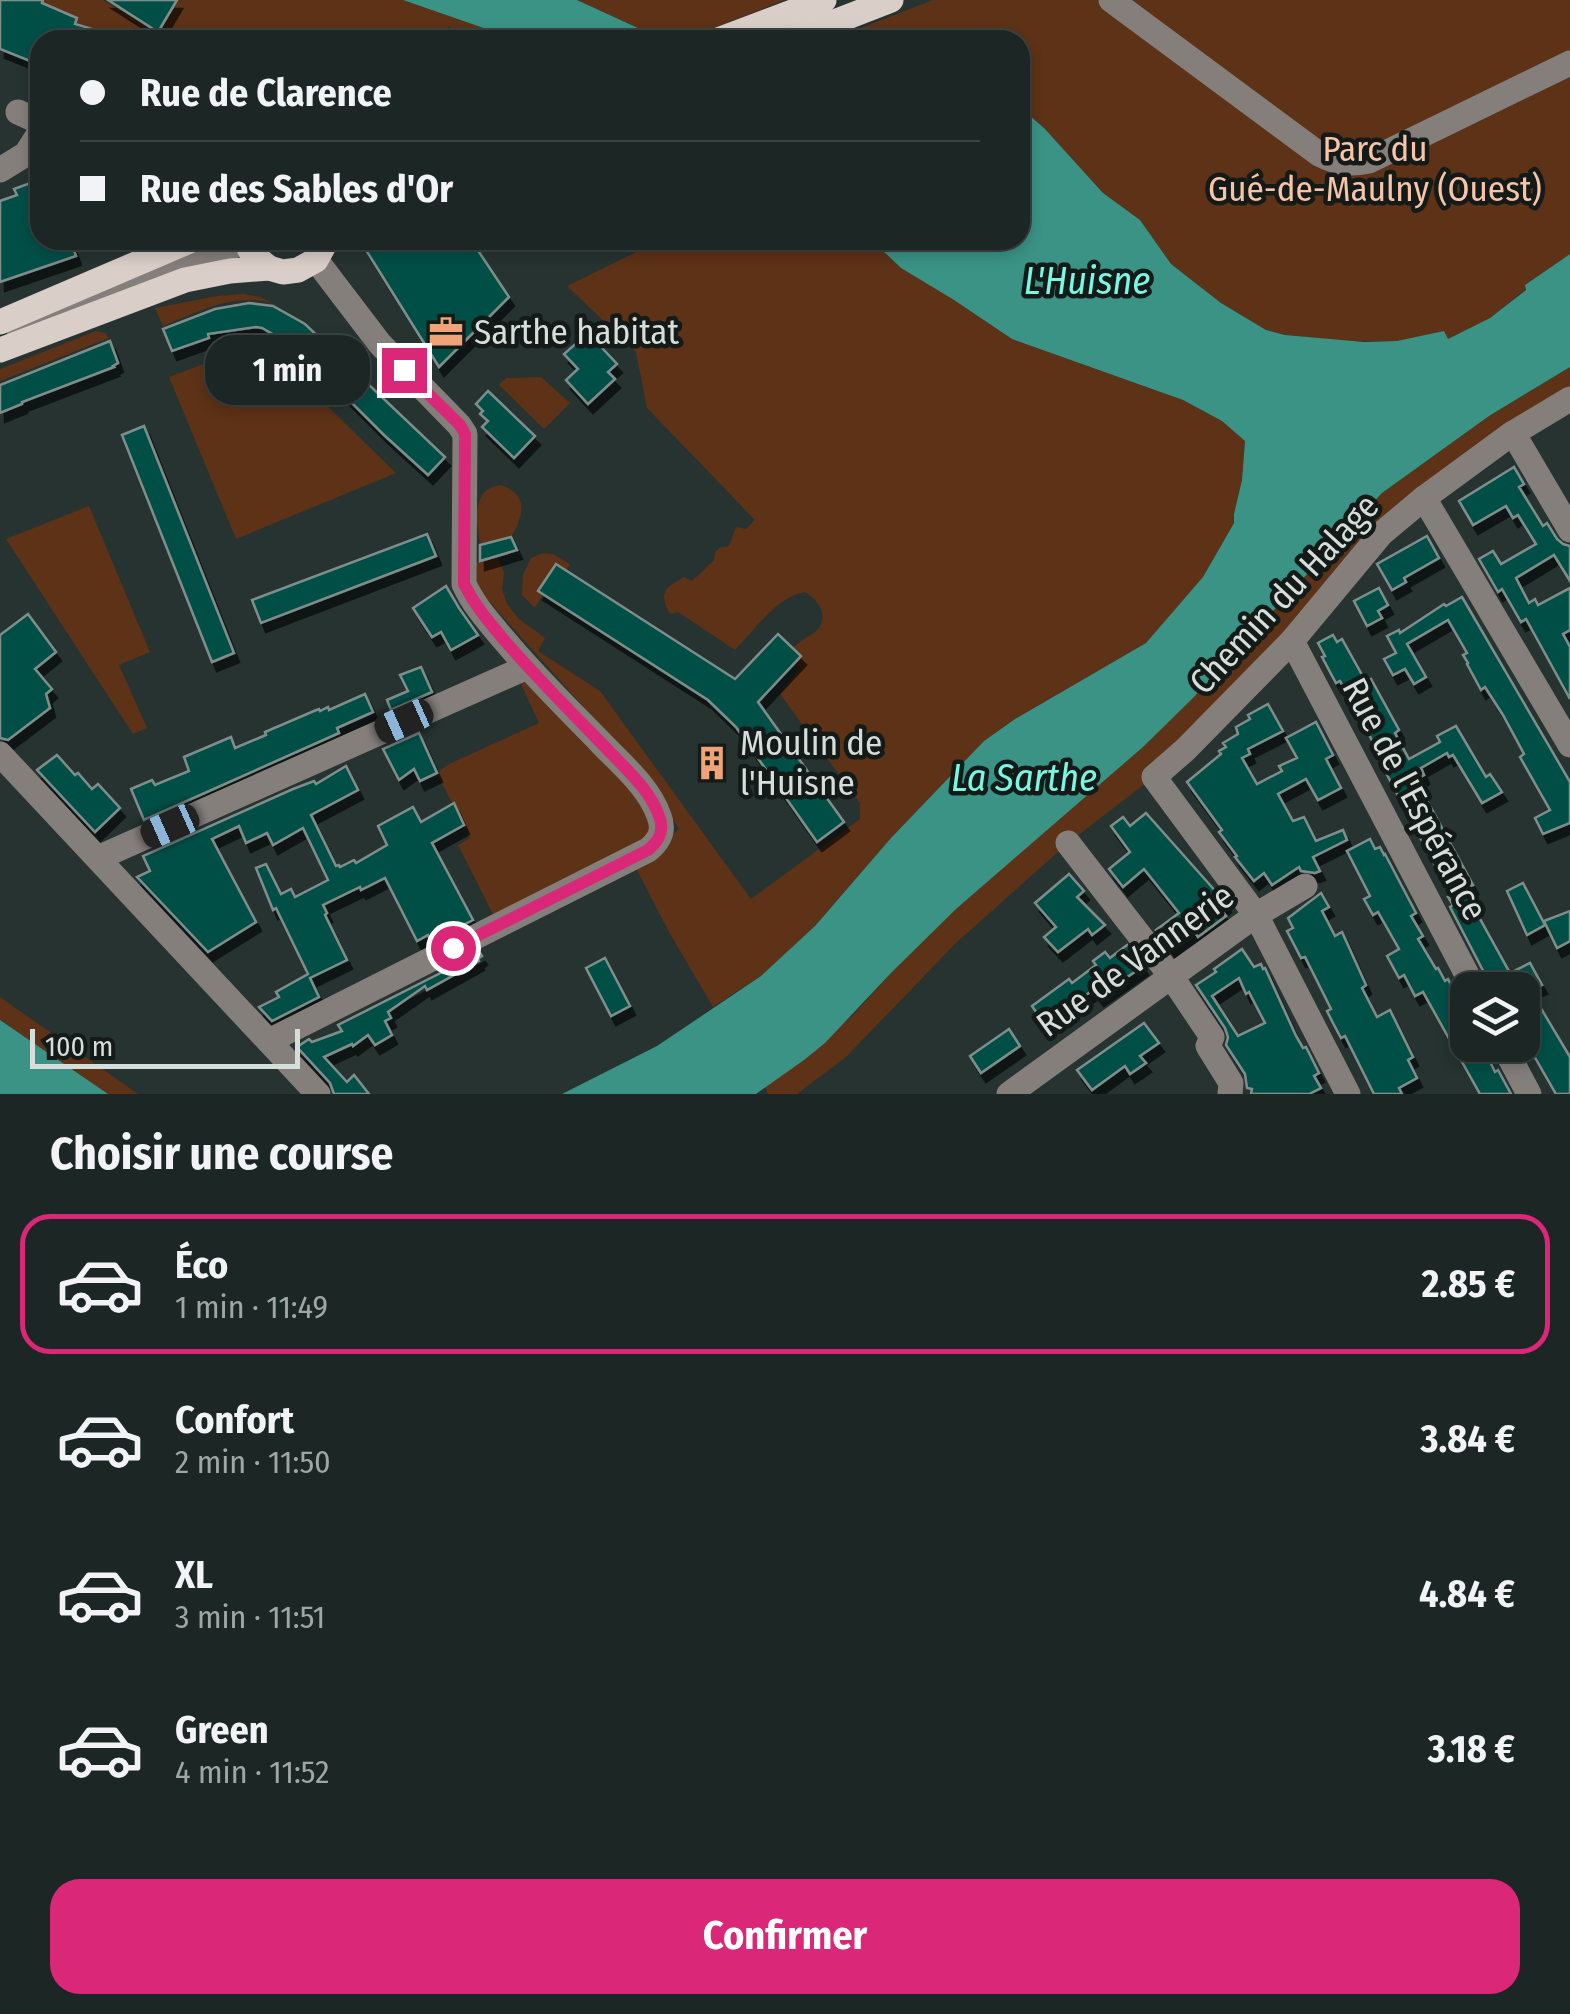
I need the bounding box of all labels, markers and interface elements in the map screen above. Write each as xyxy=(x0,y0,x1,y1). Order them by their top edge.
text: Rue de Clarence xyxy=(140,70,392,116)
park label: Parc du Gué-de-Maulny (Ouest) xyxy=(1208,128,1542,210)
text: Rue des Sables d'Or xyxy=(140,166,453,212)
water label: L'Huisne xyxy=(1024,258,1150,304)
place label: Sarthe habitat xyxy=(474,311,680,353)
office icon: Sarthe habitat xyxy=(427,313,465,351)
callout: 1 min xyxy=(204,335,369,405)
route end xyxy=(382,348,427,393)
text: 1 min xyxy=(253,351,322,389)
street label: Chemin du Halage xyxy=(1181,485,1387,703)
street label: Rue de l'Espérance xyxy=(1333,671,1497,927)
car xyxy=(370,695,438,747)
place label: Moulin de l'Huisne xyxy=(740,722,882,804)
building icon: Moulin de l'Huisne xyxy=(693,744,731,782)
water label: La Sarthe xyxy=(951,755,1097,801)
car xyxy=(136,800,204,852)
street label: Rue de Vannerie xyxy=(1028,874,1242,1046)
route start xyxy=(431,926,476,971)
map controls xyxy=(1450,972,1540,1062)
button: layers xyxy=(1450,972,1540,1062)
scale bar xyxy=(30,1024,300,1068)
text: 100 m xyxy=(45,1030,113,1063)
text: Choisir une course xyxy=(50,1127,393,1181)
icon: car xyxy=(55,1239,145,1329)
text: Éco xyxy=(175,1242,228,1288)
text: 2.85 € xyxy=(1422,1261,1515,1307)
text: 1 min · 11:49 xyxy=(175,1288,328,1326)
icon: car xyxy=(55,1394,145,1484)
text: Confort xyxy=(175,1397,294,1443)
text: 3.84 € xyxy=(1420,1416,1515,1462)
text: 2 min · 11:50 xyxy=(175,1443,331,1481)
icon: car xyxy=(55,1549,145,1639)
text: XL xyxy=(175,1552,213,1598)
text: 4.84 € xyxy=(1419,1571,1515,1617)
text: 3 min · 11:51 xyxy=(175,1598,325,1636)
icon: car xyxy=(55,1704,145,1794)
text: Green xyxy=(175,1707,269,1753)
text: 3.18 € xyxy=(1428,1726,1515,1772)
text: 4 min · 11:52 xyxy=(175,1753,329,1791)
button: Confirmer xyxy=(50,1879,1520,1994)

